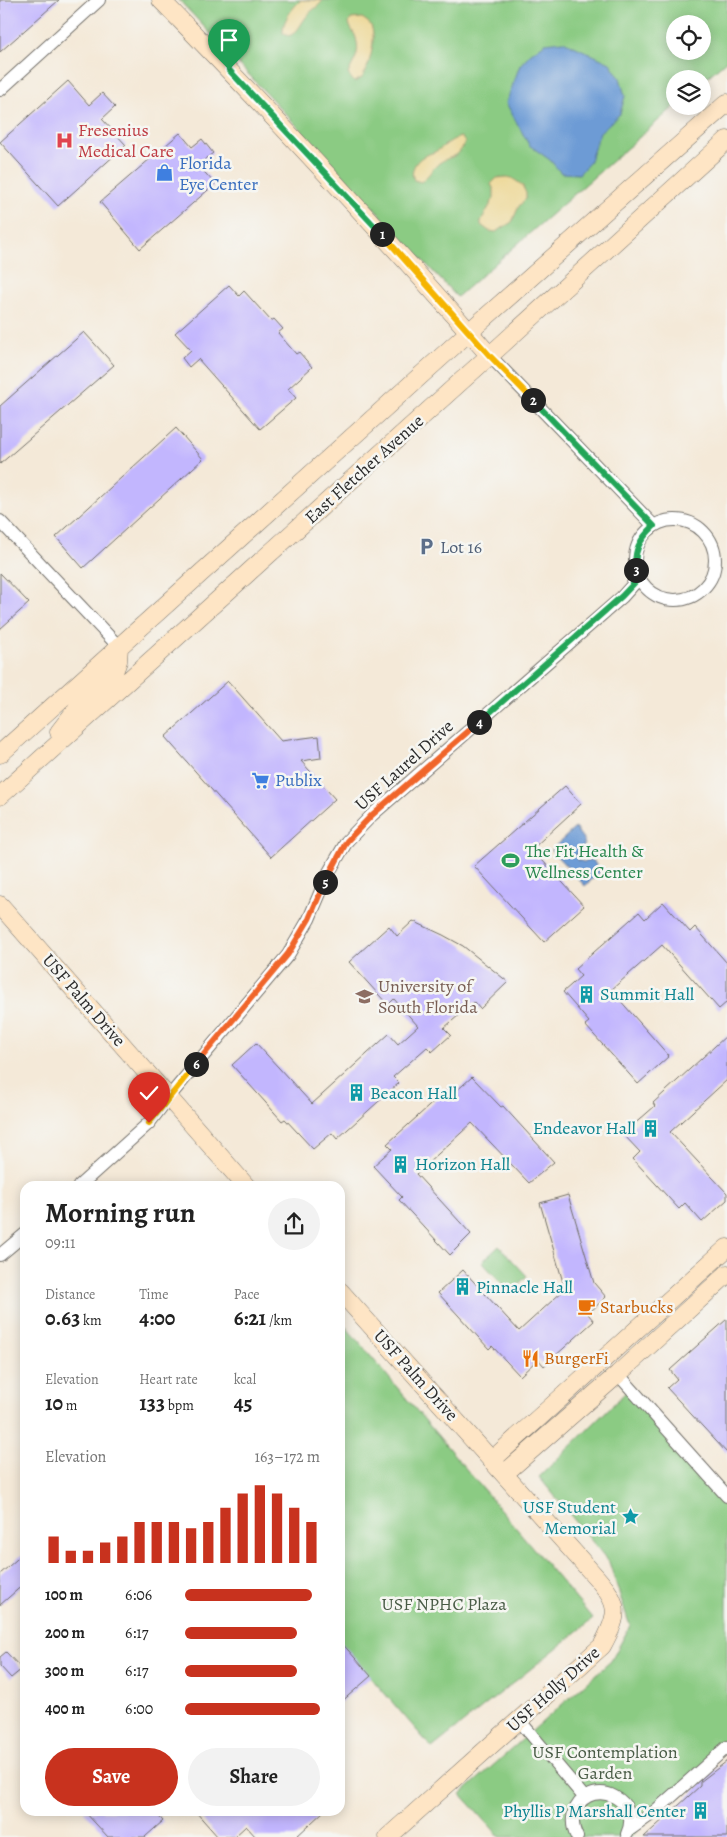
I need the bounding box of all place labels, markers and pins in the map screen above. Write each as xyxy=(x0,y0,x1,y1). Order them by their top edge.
pin xyxy=(208,19,250,70)
place label: Fresenius Medical Care xyxy=(78,118,174,163)
hospital icon: Fresenius Medical Care xyxy=(54,130,74,150)
place label: Florida Eye Center xyxy=(179,151,258,196)
shop icon: Florida Eye Center xyxy=(155,163,175,183)
pin: 1 xyxy=(370,222,394,246)
pin: 2 xyxy=(520,388,546,412)
place label: Lot 16 xyxy=(440,535,482,559)
parking icon: Lot 16 xyxy=(416,537,436,557)
pin: 3 xyxy=(624,558,648,582)
pin: 4 xyxy=(466,710,492,734)
place label: Publix xyxy=(275,768,322,792)
supermarket icon: Publix xyxy=(251,770,271,790)
place label: The Fit Health & Wellness Center xyxy=(524,839,644,884)
sports icon: The Fit Health & Wellness Center xyxy=(501,851,521,871)
pin: 5 xyxy=(312,870,338,894)
place label: University of South Florida xyxy=(378,974,478,1019)
place label: Summit Hall xyxy=(600,982,695,1006)
building icon: Summit Hall xyxy=(576,984,596,1004)
school or university icon: University of South Florida xyxy=(354,986,374,1006)
pin: 6 xyxy=(184,1052,208,1076)
pin xyxy=(128,1072,170,1123)
place label: Beacon Hall xyxy=(370,1081,458,1105)
building icon: Beacon Hall xyxy=(346,1083,366,1103)
place label: Endeavor Hall xyxy=(533,1116,637,1140)
building icon: Endeavor Hall xyxy=(640,1118,660,1138)
place label: Horizon Hall xyxy=(415,1152,511,1176)
building icon: Horizon Hall xyxy=(391,1154,411,1174)
place label: Pinnacle Hall xyxy=(476,1275,574,1299)
building icon: Pinnacle Hall xyxy=(452,1277,472,1297)
place label: Starbucks xyxy=(600,1295,673,1319)
cafe icon: Starbucks xyxy=(576,1297,596,1317)
place label: BurgerFi xyxy=(544,1346,609,1370)
restaurant icon: BurgerFi xyxy=(520,1348,540,1368)
place label: USF Student Memorial xyxy=(523,1495,617,1540)
place icon: USF Student Memorial xyxy=(620,1507,640,1527)
place label: Phyllis P Marshall Center xyxy=(503,1799,686,1823)
building icon: Phyllis P Marshall Center xyxy=(690,1801,710,1821)

